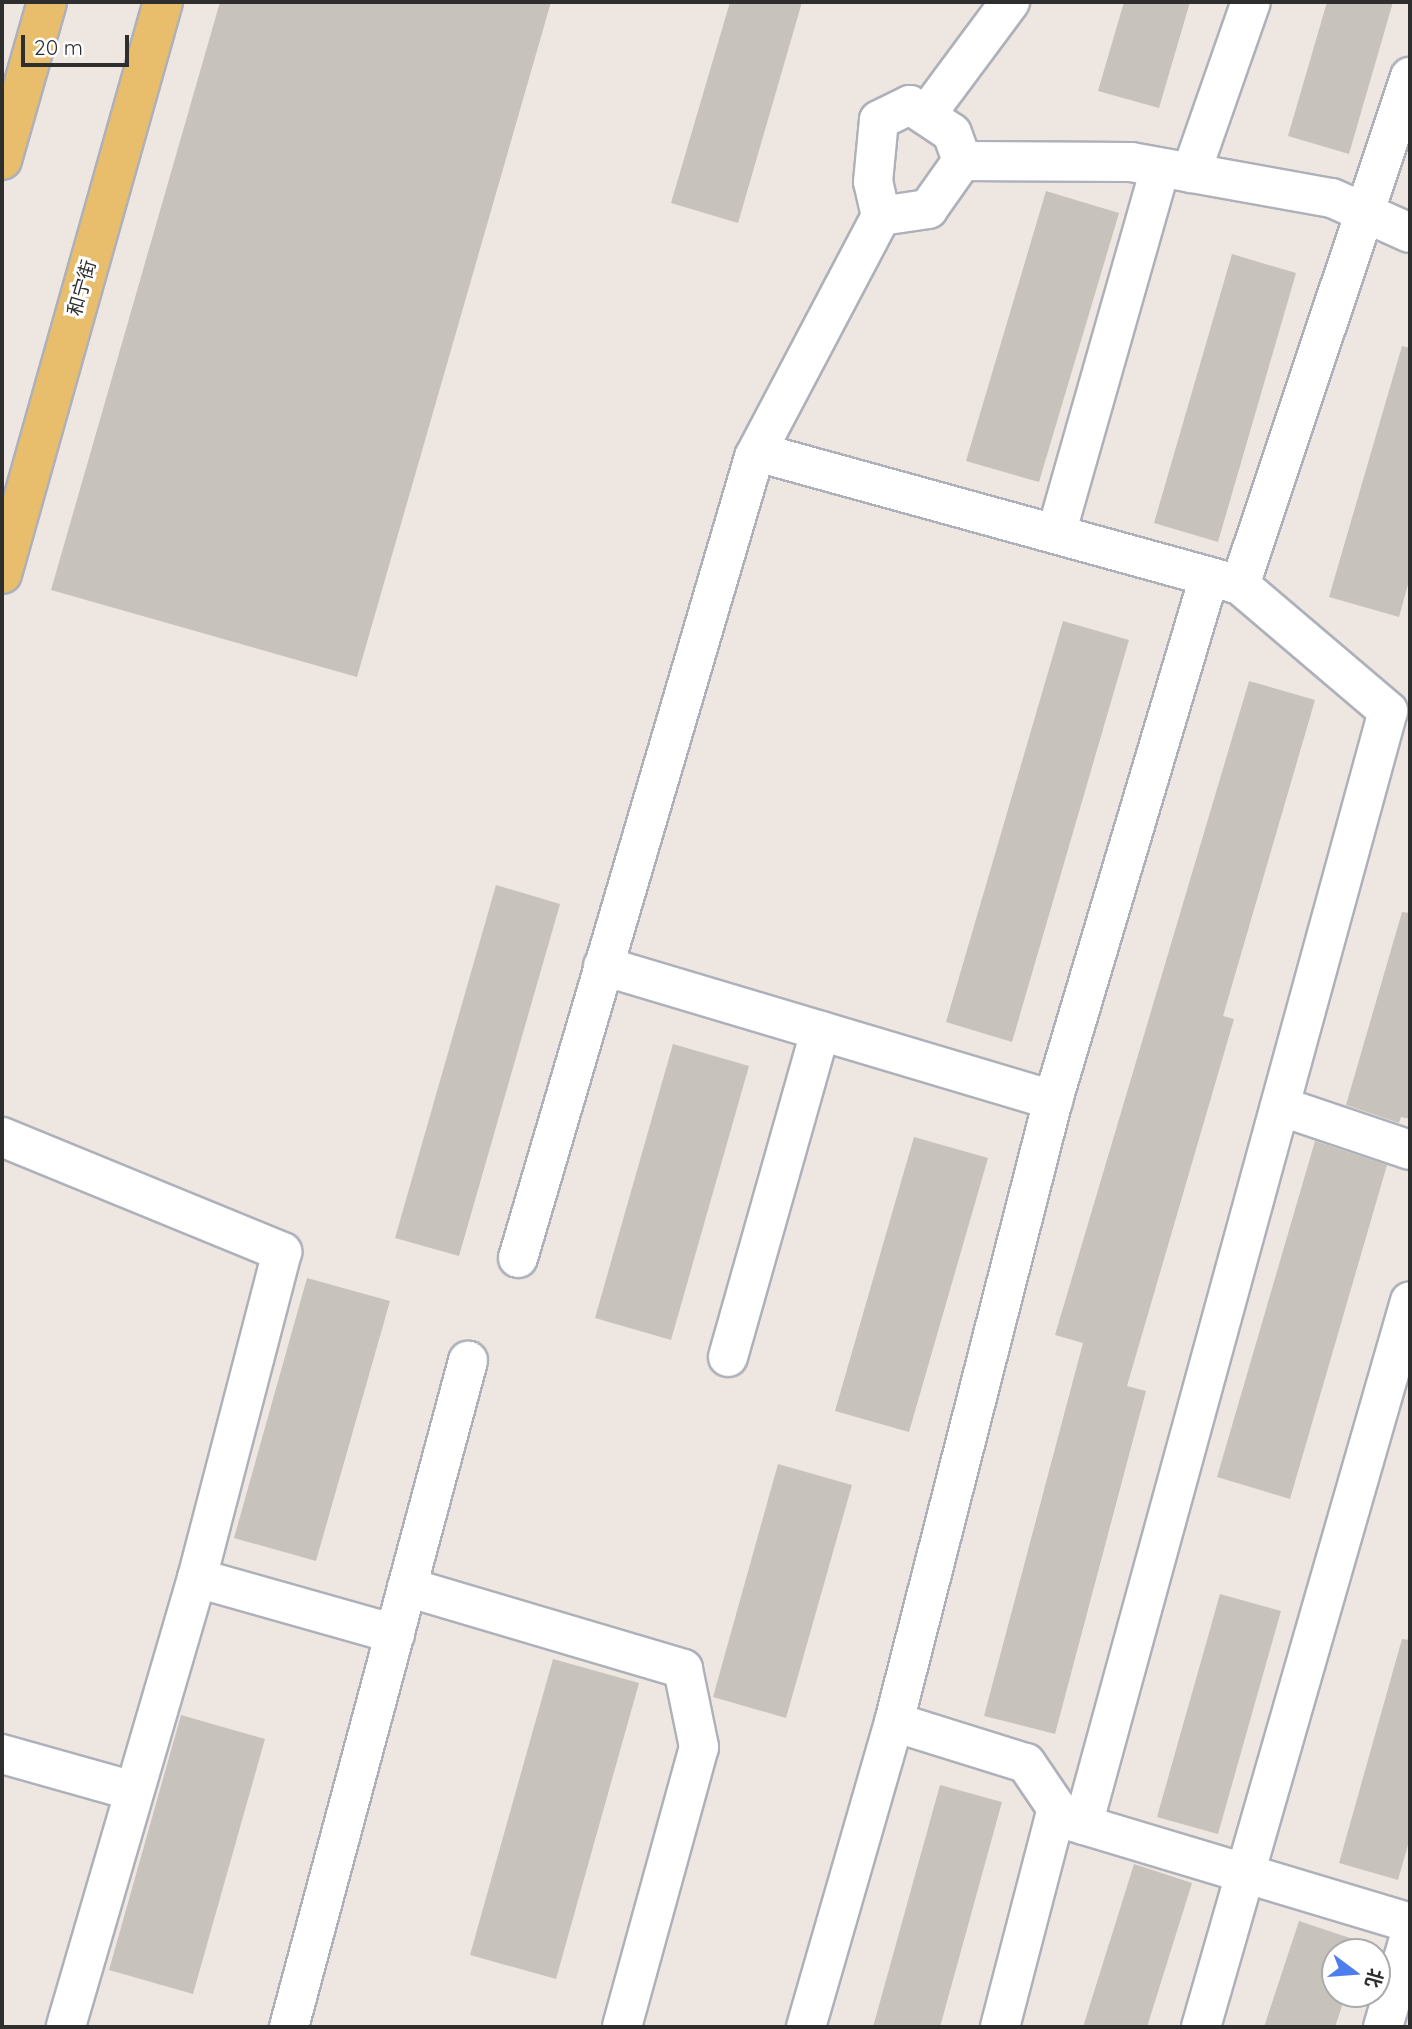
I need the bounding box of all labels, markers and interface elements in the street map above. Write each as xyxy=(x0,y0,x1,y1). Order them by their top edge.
scale bar xyxy=(24,21,133,65)
text: 20 m xyxy=(34,34,83,60)
street label: 和宁街 xyxy=(63,257,101,319)
north arrow xyxy=(1321,1938,1391,2008)
text: 北 xyxy=(1360,1966,1388,1991)

